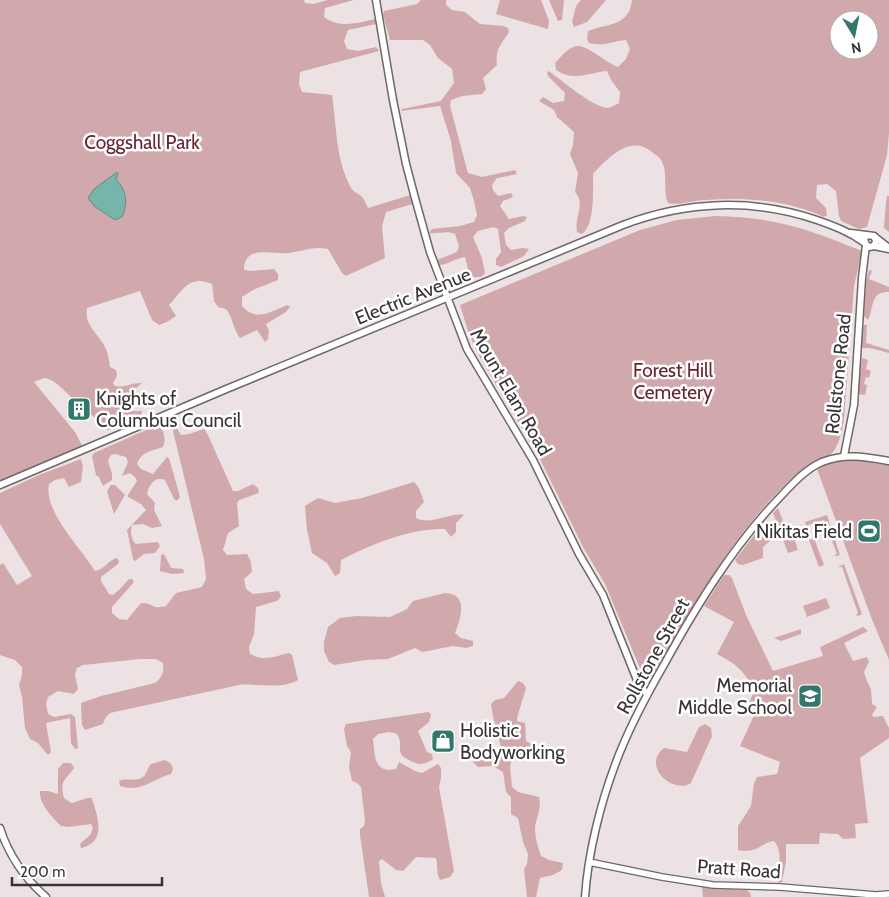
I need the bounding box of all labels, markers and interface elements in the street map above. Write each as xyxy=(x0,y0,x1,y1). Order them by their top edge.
north arrow xyxy=(829,10,879,60)
text: N xyxy=(850,38,863,58)
park label: Coggshall Park xyxy=(84,131,200,154)
street label: Electric Avenue xyxy=(352,262,475,330)
street label: Rollstone Road xyxy=(820,313,856,435)
street label: Mount Elam Road xyxy=(465,324,557,460)
park label: Forest Hill Cemetery xyxy=(633,359,713,404)
place label: Knights of Columbus Council xyxy=(96,387,242,432)
building icon: Knights of Columbus Council xyxy=(66,396,92,422)
sports icon: Nikitas Field xyxy=(856,518,882,544)
place label: Nikitas Field xyxy=(756,520,852,543)
street label: Rollstone Street xyxy=(612,594,695,718)
place label: Memorial Middle School xyxy=(678,674,793,719)
school or university icon: Memorial Middle School xyxy=(797,683,823,709)
place label: Holistic Bodyworking xyxy=(460,719,565,764)
shop icon: Holistic Bodyworking xyxy=(430,728,456,754)
scale bar xyxy=(12,854,162,886)
street label: Pratt Road xyxy=(696,855,782,883)
text: 200 m xyxy=(20,863,65,881)

